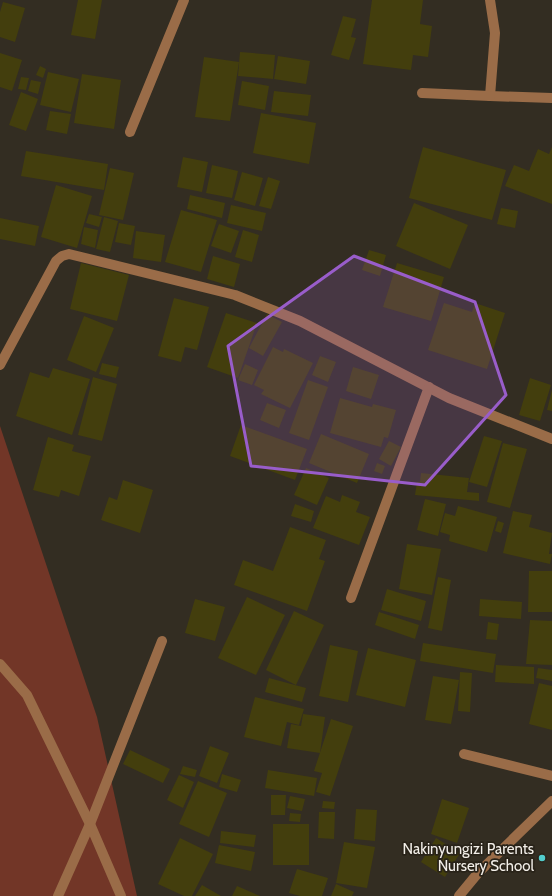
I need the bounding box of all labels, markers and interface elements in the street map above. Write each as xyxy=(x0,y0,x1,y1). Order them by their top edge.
place label: Nakinyungizi Parents Nursery School xyxy=(403,840,534,875)
marker: Nakinyungizi Parents Nursery School xyxy=(537,853,547,863)

